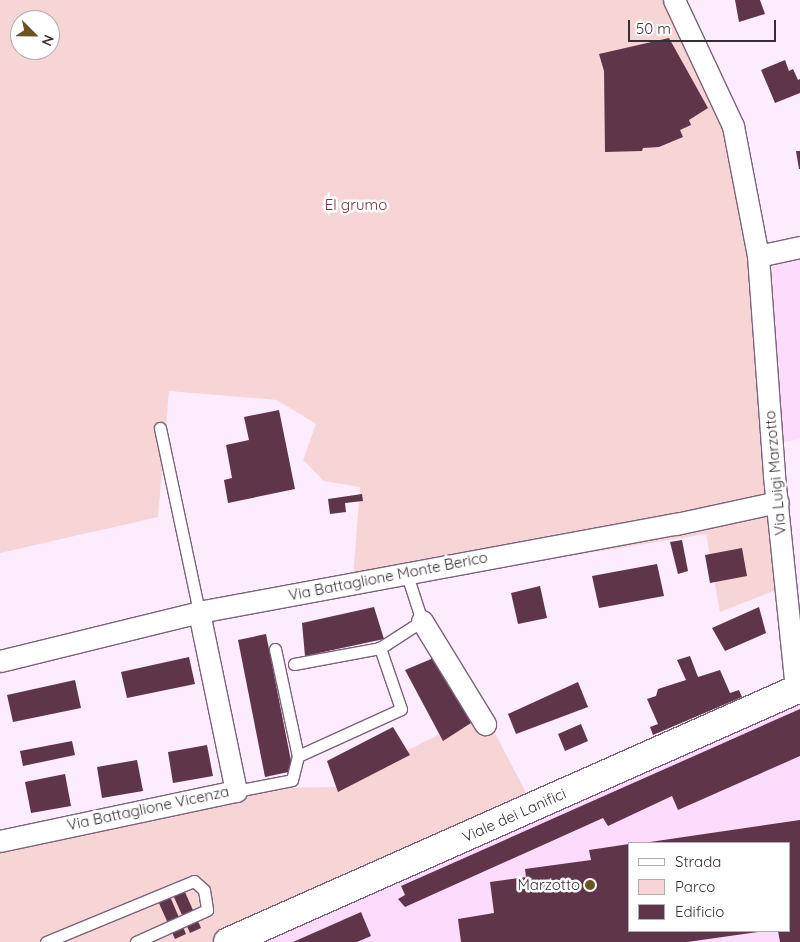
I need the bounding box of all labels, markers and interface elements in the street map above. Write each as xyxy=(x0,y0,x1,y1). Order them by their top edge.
north arrow xyxy=(10,10,60,60)
scale bar xyxy=(630,10,778,42)
text: 50 m xyxy=(636,19,671,38)
text: N xyxy=(38,32,58,49)
park label: El grumo xyxy=(325,196,387,214)
street label: Via Luigi Marzotto xyxy=(761,410,789,536)
street label: Via Battaglione Monte Berico xyxy=(287,548,489,604)
street label: Via Battaglione Vicenza xyxy=(65,782,231,834)
street label: Viale dei Lanifici xyxy=(459,784,569,846)
legend xyxy=(628,842,790,932)
text: Strada xyxy=(675,852,721,871)
place label: Marzotto xyxy=(517,876,580,894)
text: Parco xyxy=(675,877,715,896)
marker: Marzotto xyxy=(584,879,596,891)
text: Edificio xyxy=(675,902,724,921)

